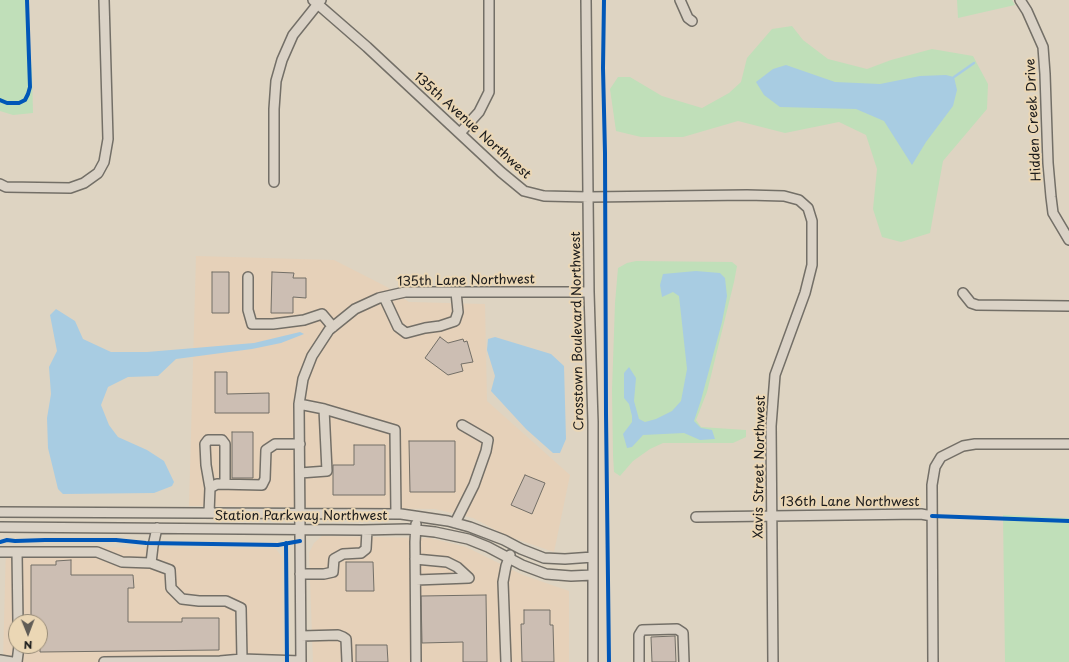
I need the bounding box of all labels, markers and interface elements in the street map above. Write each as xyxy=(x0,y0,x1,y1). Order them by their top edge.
street label: Hidden Creek Drive xyxy=(1023,58,1045,182)
street label: 135th Avenue Northwest xyxy=(410,69,534,183)
street label: Crosstown Boulevard Northwest xyxy=(568,231,588,431)
street label: 135th Lane Northwest xyxy=(397,272,535,290)
street label: Xavis Street Northwest xyxy=(751,395,769,539)
street label: 136th Lane Northwest xyxy=(781,494,919,510)
street label: Station Parkway Northwest xyxy=(214,508,388,524)
north arrow xyxy=(8,614,48,654)
text: N xyxy=(24,637,33,654)

